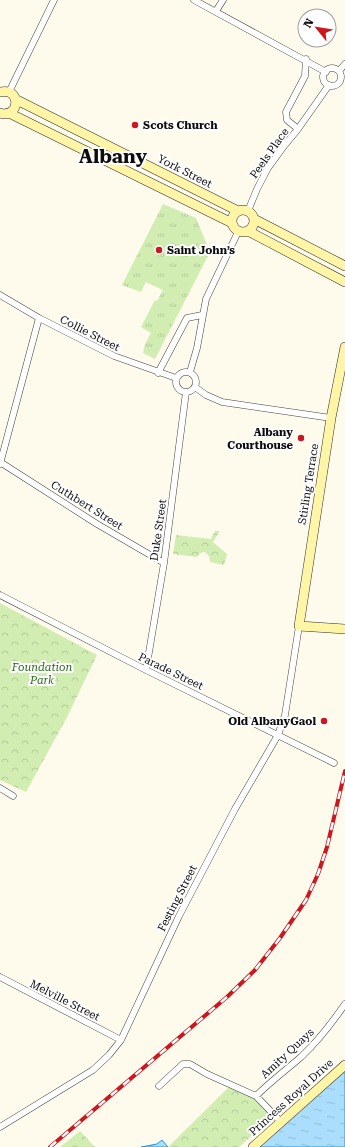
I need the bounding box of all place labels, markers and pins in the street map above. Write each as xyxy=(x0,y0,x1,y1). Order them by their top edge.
place label: Scots Church xyxy=(143,119,218,132)
marker: Scots Church xyxy=(130,120,140,130)
place label: Saint John’s xyxy=(167,244,235,257)
marker: Saint John’s xyxy=(154,245,164,255)
place label: Albany Courthouse xyxy=(227,426,294,452)
marker: Albany Courthouse xyxy=(296,433,306,443)
place label: Old AlbanyGaol xyxy=(228,715,316,728)
marker: Old AlbanyGaol xyxy=(319,716,329,726)

